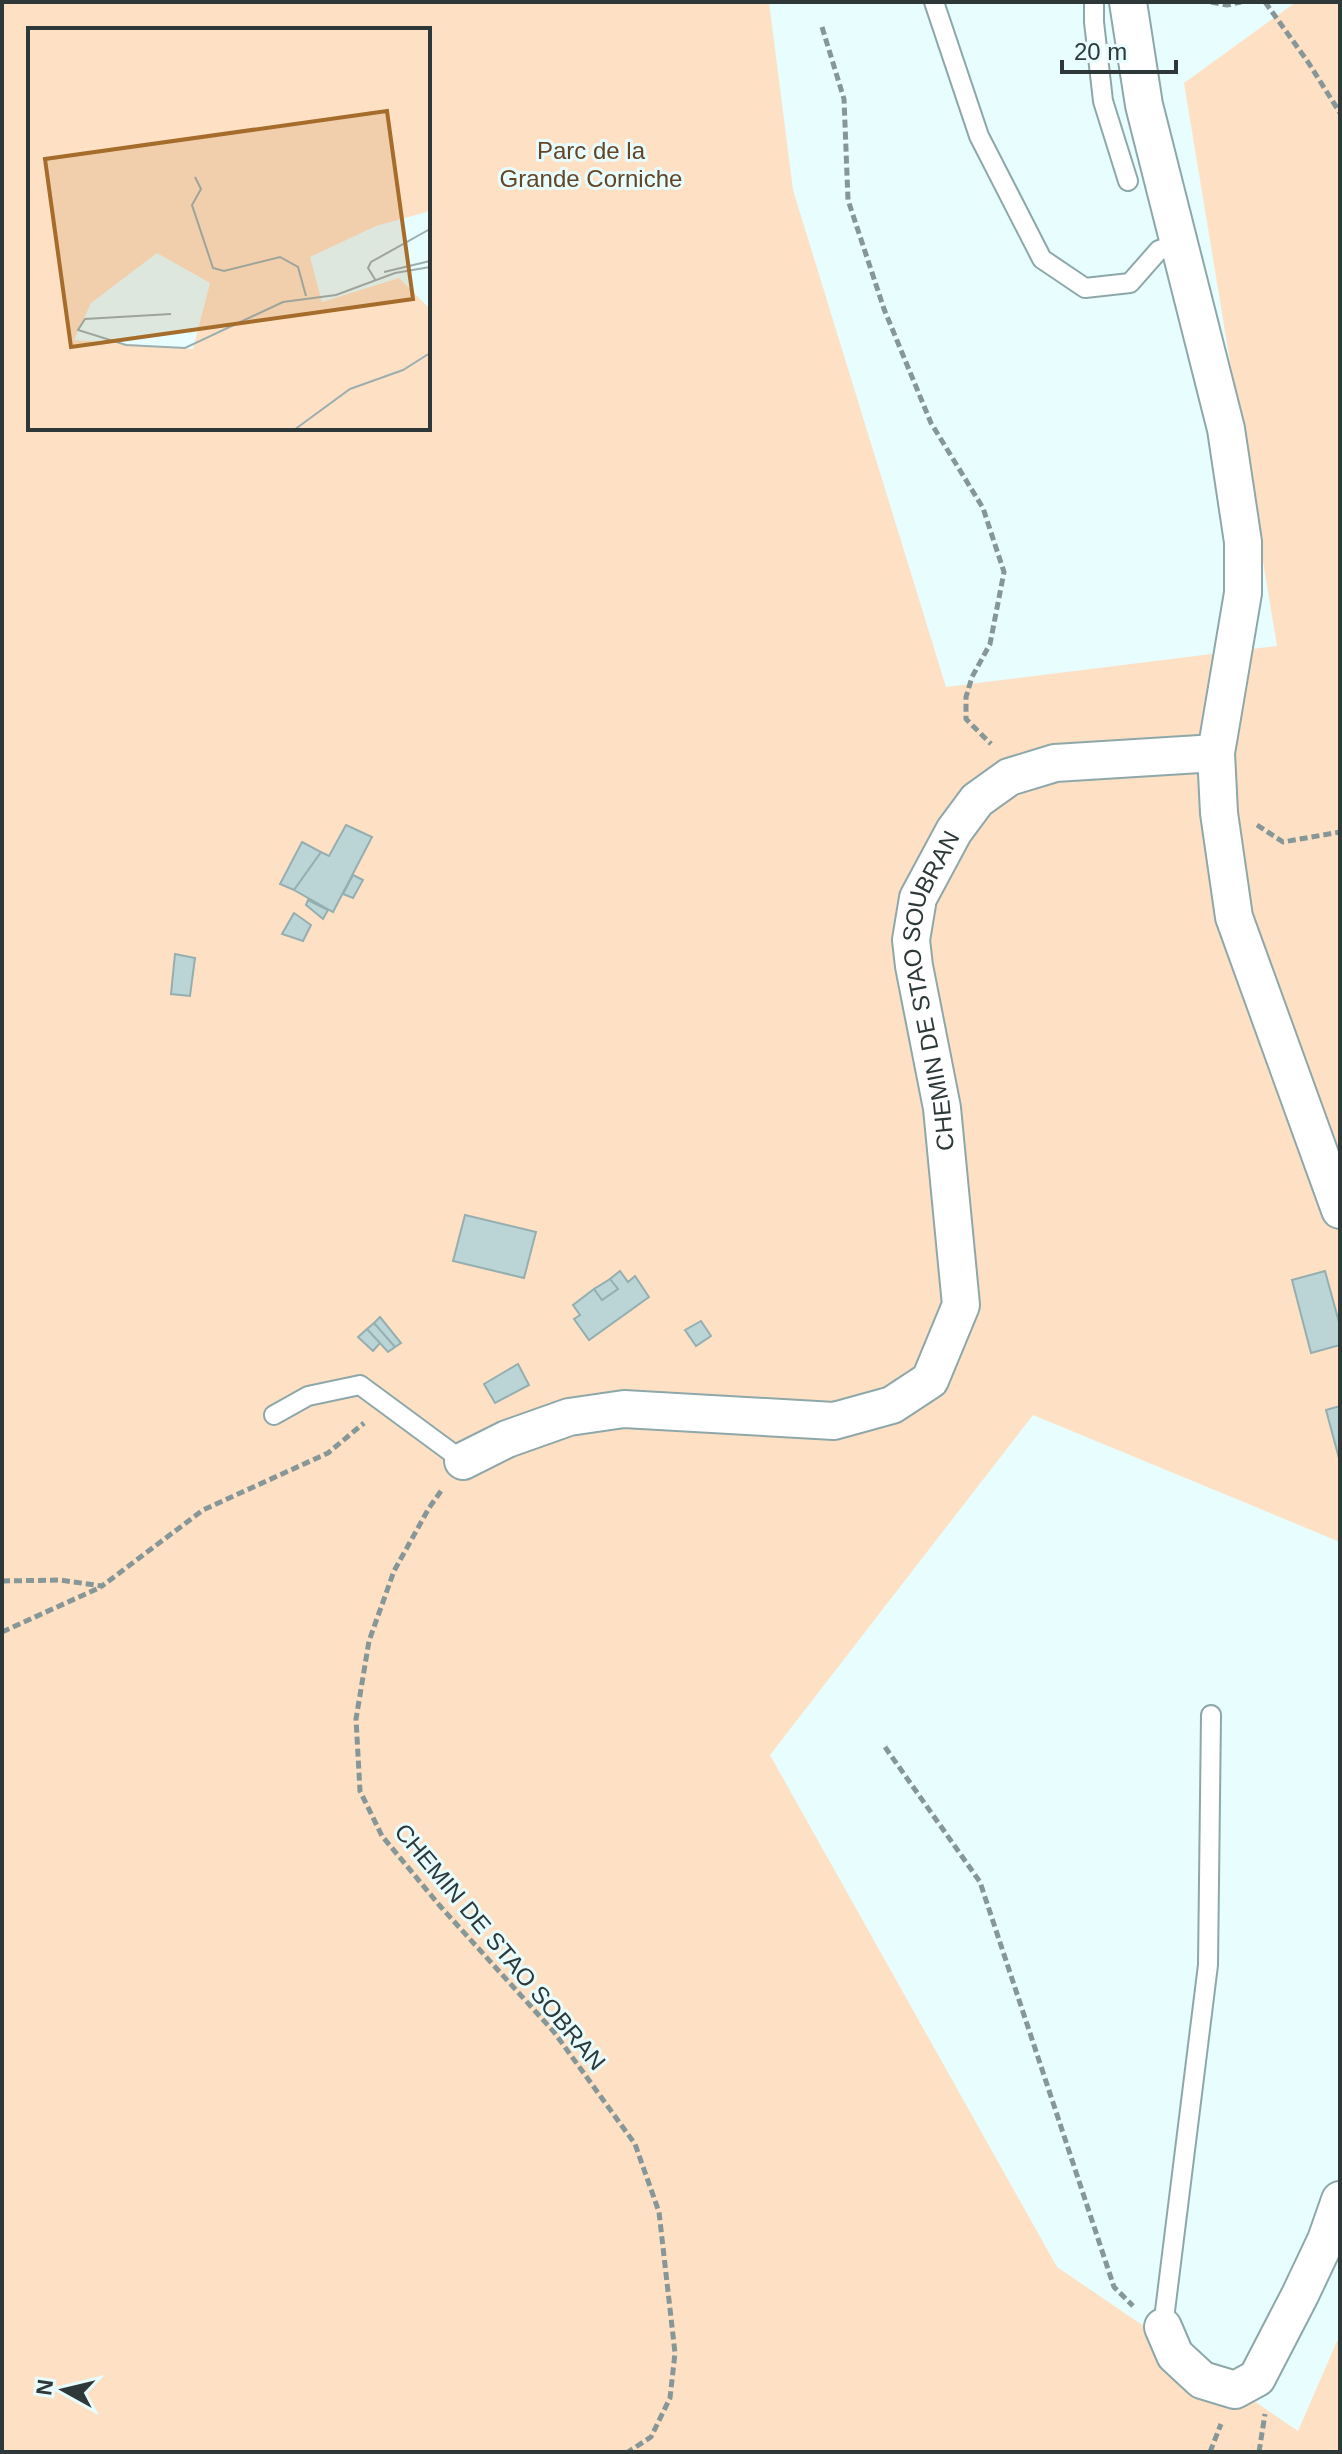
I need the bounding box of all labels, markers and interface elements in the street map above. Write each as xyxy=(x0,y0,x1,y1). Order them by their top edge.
scale bar xyxy=(1062,24,1176,74)
inset map xyxy=(28,28,430,430)
text: 20 m xyxy=(1074,38,1127,65)
park label: Parc de la Grande Corniche xyxy=(500,137,682,192)
text: CHEMIN DE STAO SOUBRAN xyxy=(897,826,965,1152)
street label: CHEMIN DE STAO SOUBRAN xyxy=(934,828,974,1160)
street label: CHEMIN DE STAO SOBRAN xyxy=(389,1818,611,2075)
north arrow xyxy=(24,2350,104,2430)
text: N xyxy=(31,2378,58,2397)

